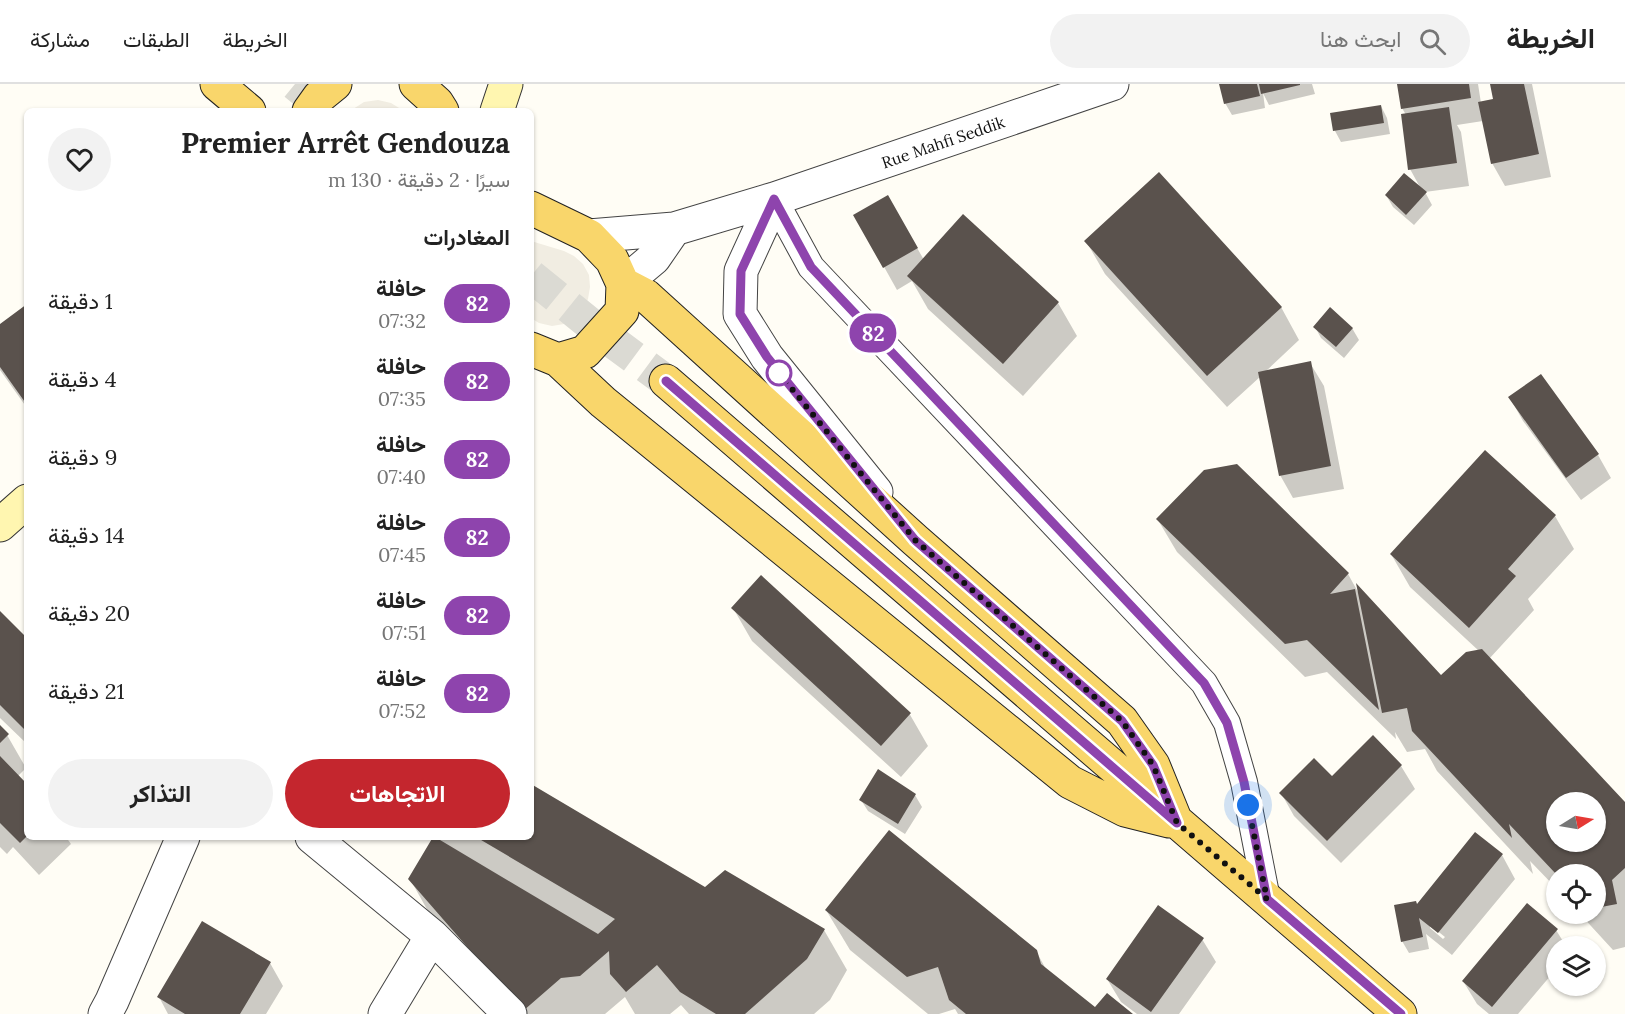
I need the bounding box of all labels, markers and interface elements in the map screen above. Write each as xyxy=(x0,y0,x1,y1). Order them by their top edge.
search box xyxy=(1050,14,1470,68)
text: الخريطة xyxy=(1506,20,1595,56)
text: ابحث هنا xyxy=(1320,25,1401,53)
icon: search xyxy=(1416,25,1449,58)
text: مشاركة xyxy=(30,26,90,53)
text: الطبقات xyxy=(123,26,190,53)
text: الخريطة xyxy=(223,26,288,53)
street label: Rue Mahfi Seddik xyxy=(879,111,1008,172)
text: Premier Arrêt Gendouza xyxy=(181,125,510,161)
button: heart xyxy=(48,128,111,191)
text: سيرًا · 2 دقيقة · 130 m xyxy=(328,167,510,192)
text: المغادرات xyxy=(424,223,510,251)
text: حافلة xyxy=(376,274,426,302)
text: 1 دقيقة xyxy=(48,287,113,315)
text: 82 xyxy=(465,290,489,317)
text: 07:32 xyxy=(378,308,426,333)
line badge: 82 xyxy=(846,314,900,352)
text: 82 xyxy=(861,320,885,347)
text: حافلة xyxy=(376,352,426,380)
unlabelled marker xyxy=(766,360,792,386)
text: 4 دقيقة xyxy=(48,365,117,393)
text: 82 xyxy=(465,368,489,395)
text: 07:35 xyxy=(378,386,426,411)
text: حافلة xyxy=(376,430,426,458)
text: 9 دقيقة xyxy=(48,443,117,471)
text: 82 xyxy=(465,446,489,473)
text: 07:40 xyxy=(377,464,426,489)
text: حافلة xyxy=(376,508,426,536)
text: 14 دقيقة xyxy=(48,521,125,549)
text: 82 xyxy=(465,524,489,551)
text: 07:45 xyxy=(378,542,426,567)
text: حافلة xyxy=(376,586,426,614)
text: 20 دقيقة xyxy=(48,599,130,627)
text: 82 xyxy=(465,602,489,629)
text: 07:51 xyxy=(382,620,426,645)
text: حافلة xyxy=(376,664,426,692)
text: 21 دقيقة xyxy=(48,677,125,705)
text: 82 xyxy=(465,680,489,707)
text: 07:52 xyxy=(378,698,426,723)
button: التذاكر xyxy=(48,759,273,828)
button: الاتجاهات xyxy=(285,759,510,828)
your location xyxy=(1233,790,1263,820)
north arrow xyxy=(1546,792,1606,852)
map controls xyxy=(1546,792,1606,996)
button: locate xyxy=(1546,864,1606,924)
button: layers xyxy=(1546,936,1606,996)

